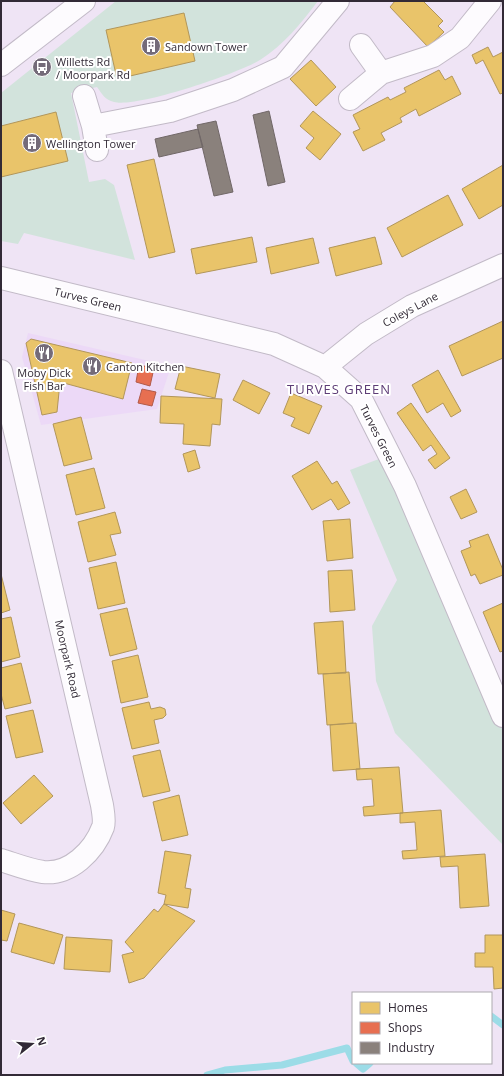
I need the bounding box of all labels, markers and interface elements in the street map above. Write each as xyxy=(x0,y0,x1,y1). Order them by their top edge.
building icon: Sandown Tower xyxy=(140,35,162,57)
place label: Sandown Tower xyxy=(165,39,248,54)
place label: Willetts Rd / Moorpark Rd xyxy=(56,54,130,82)
bus stop icon: Willetts Rd / Moorpark Rd xyxy=(31,56,53,78)
building icon: Wellington Tower xyxy=(21,132,43,154)
place label: Wellington Tower xyxy=(46,136,136,151)
street label: Turves Green xyxy=(53,283,123,315)
street label: Coleys Lane xyxy=(380,288,440,330)
restaurant icon: Moby Dick Fish Bar xyxy=(33,342,55,364)
restaurant icon: Canton Kitchen xyxy=(81,355,103,377)
place label: Canton Kitchen xyxy=(106,359,184,374)
place label: Moby Dick Fish Bar xyxy=(17,365,71,393)
district label: TURVES GREEN xyxy=(287,380,391,398)
street label: Turves Green xyxy=(357,402,401,470)
street label: Moorpark Road xyxy=(52,618,84,700)
legend xyxy=(352,992,492,1064)
text: Homes xyxy=(388,999,428,1016)
text: Shops xyxy=(388,1019,423,1036)
north arrow xyxy=(12,1024,52,1064)
text: N xyxy=(34,1034,51,1047)
text: Industry xyxy=(388,1039,435,1056)

